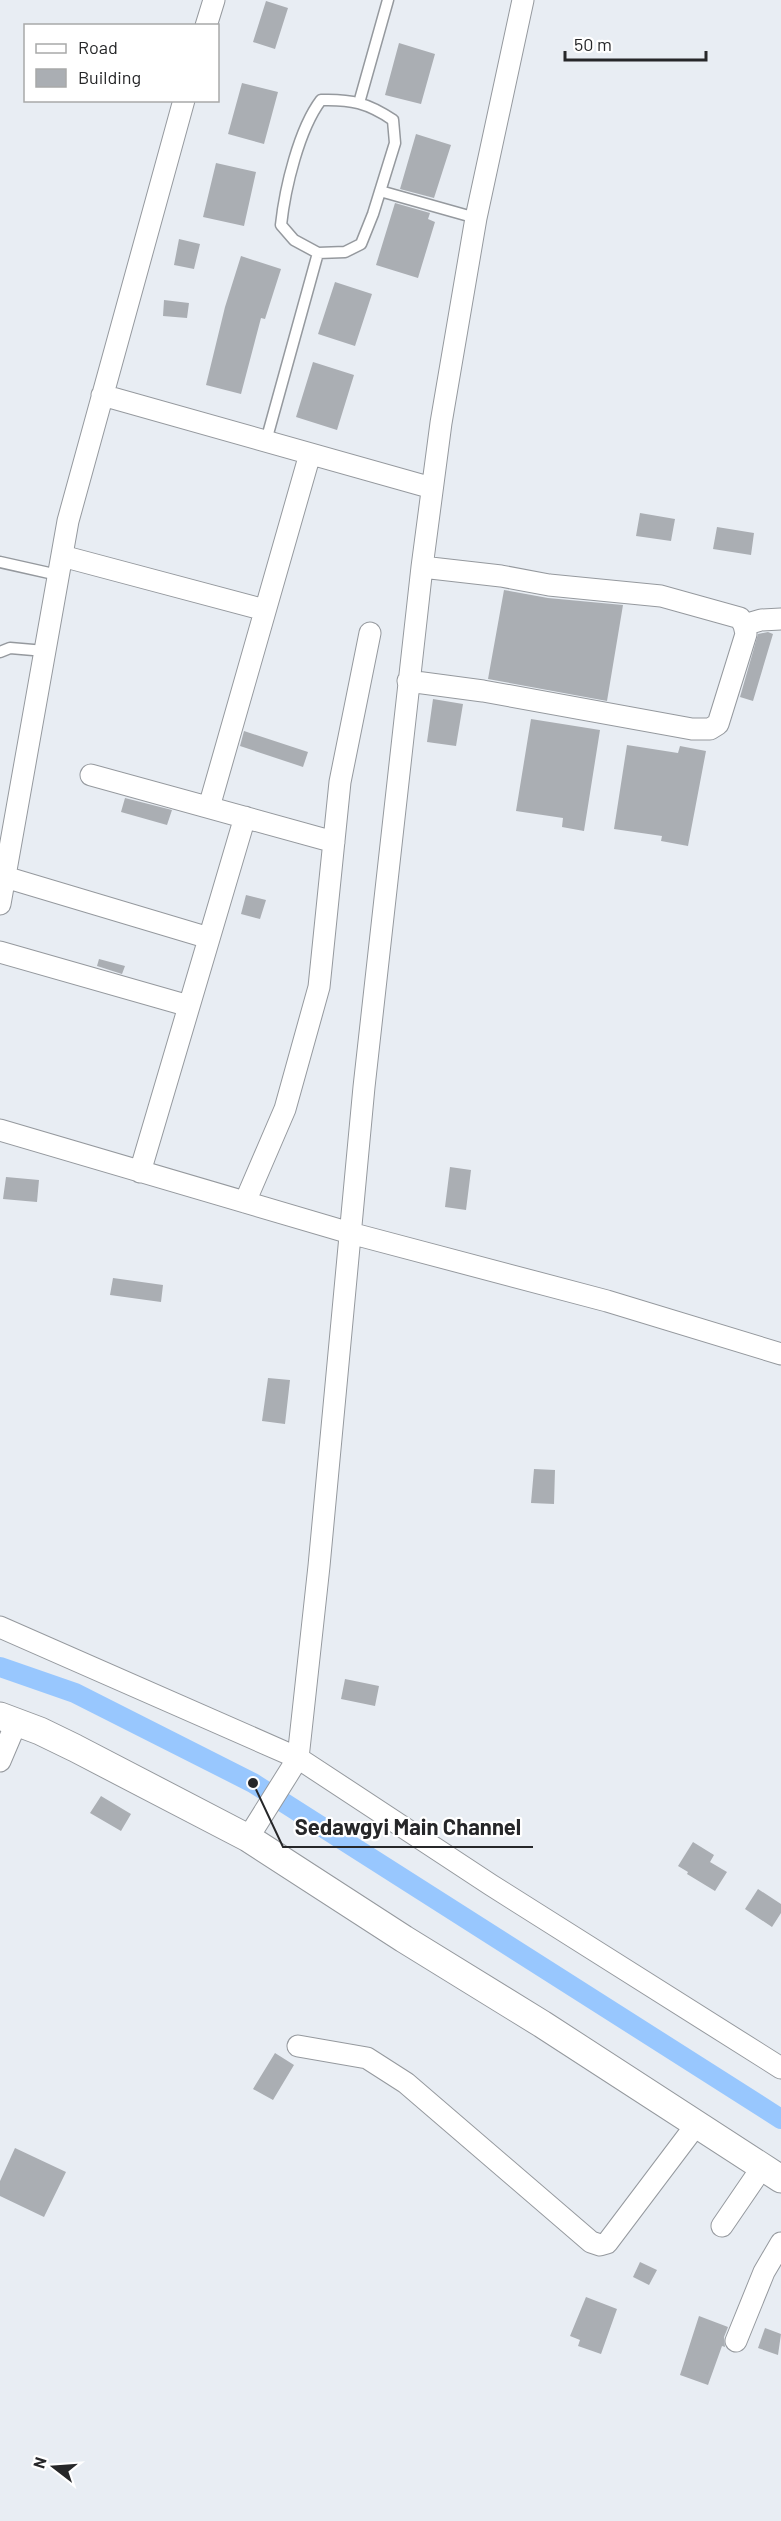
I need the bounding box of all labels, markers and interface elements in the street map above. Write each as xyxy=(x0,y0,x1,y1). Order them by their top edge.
legend xyxy=(24,24,219,102)
scale bar xyxy=(565,24,706,62)
text: 50 m xyxy=(574,33,612,55)
text: Road xyxy=(78,36,118,58)
text: Building xyxy=(78,66,141,88)
callout: Sedawgyi Main Channel xyxy=(283,1807,533,1847)
text: Sedawgyi Main Channel xyxy=(295,1813,521,1839)
north arrow xyxy=(24,2437,84,2497)
text: N xyxy=(29,2455,50,2470)

